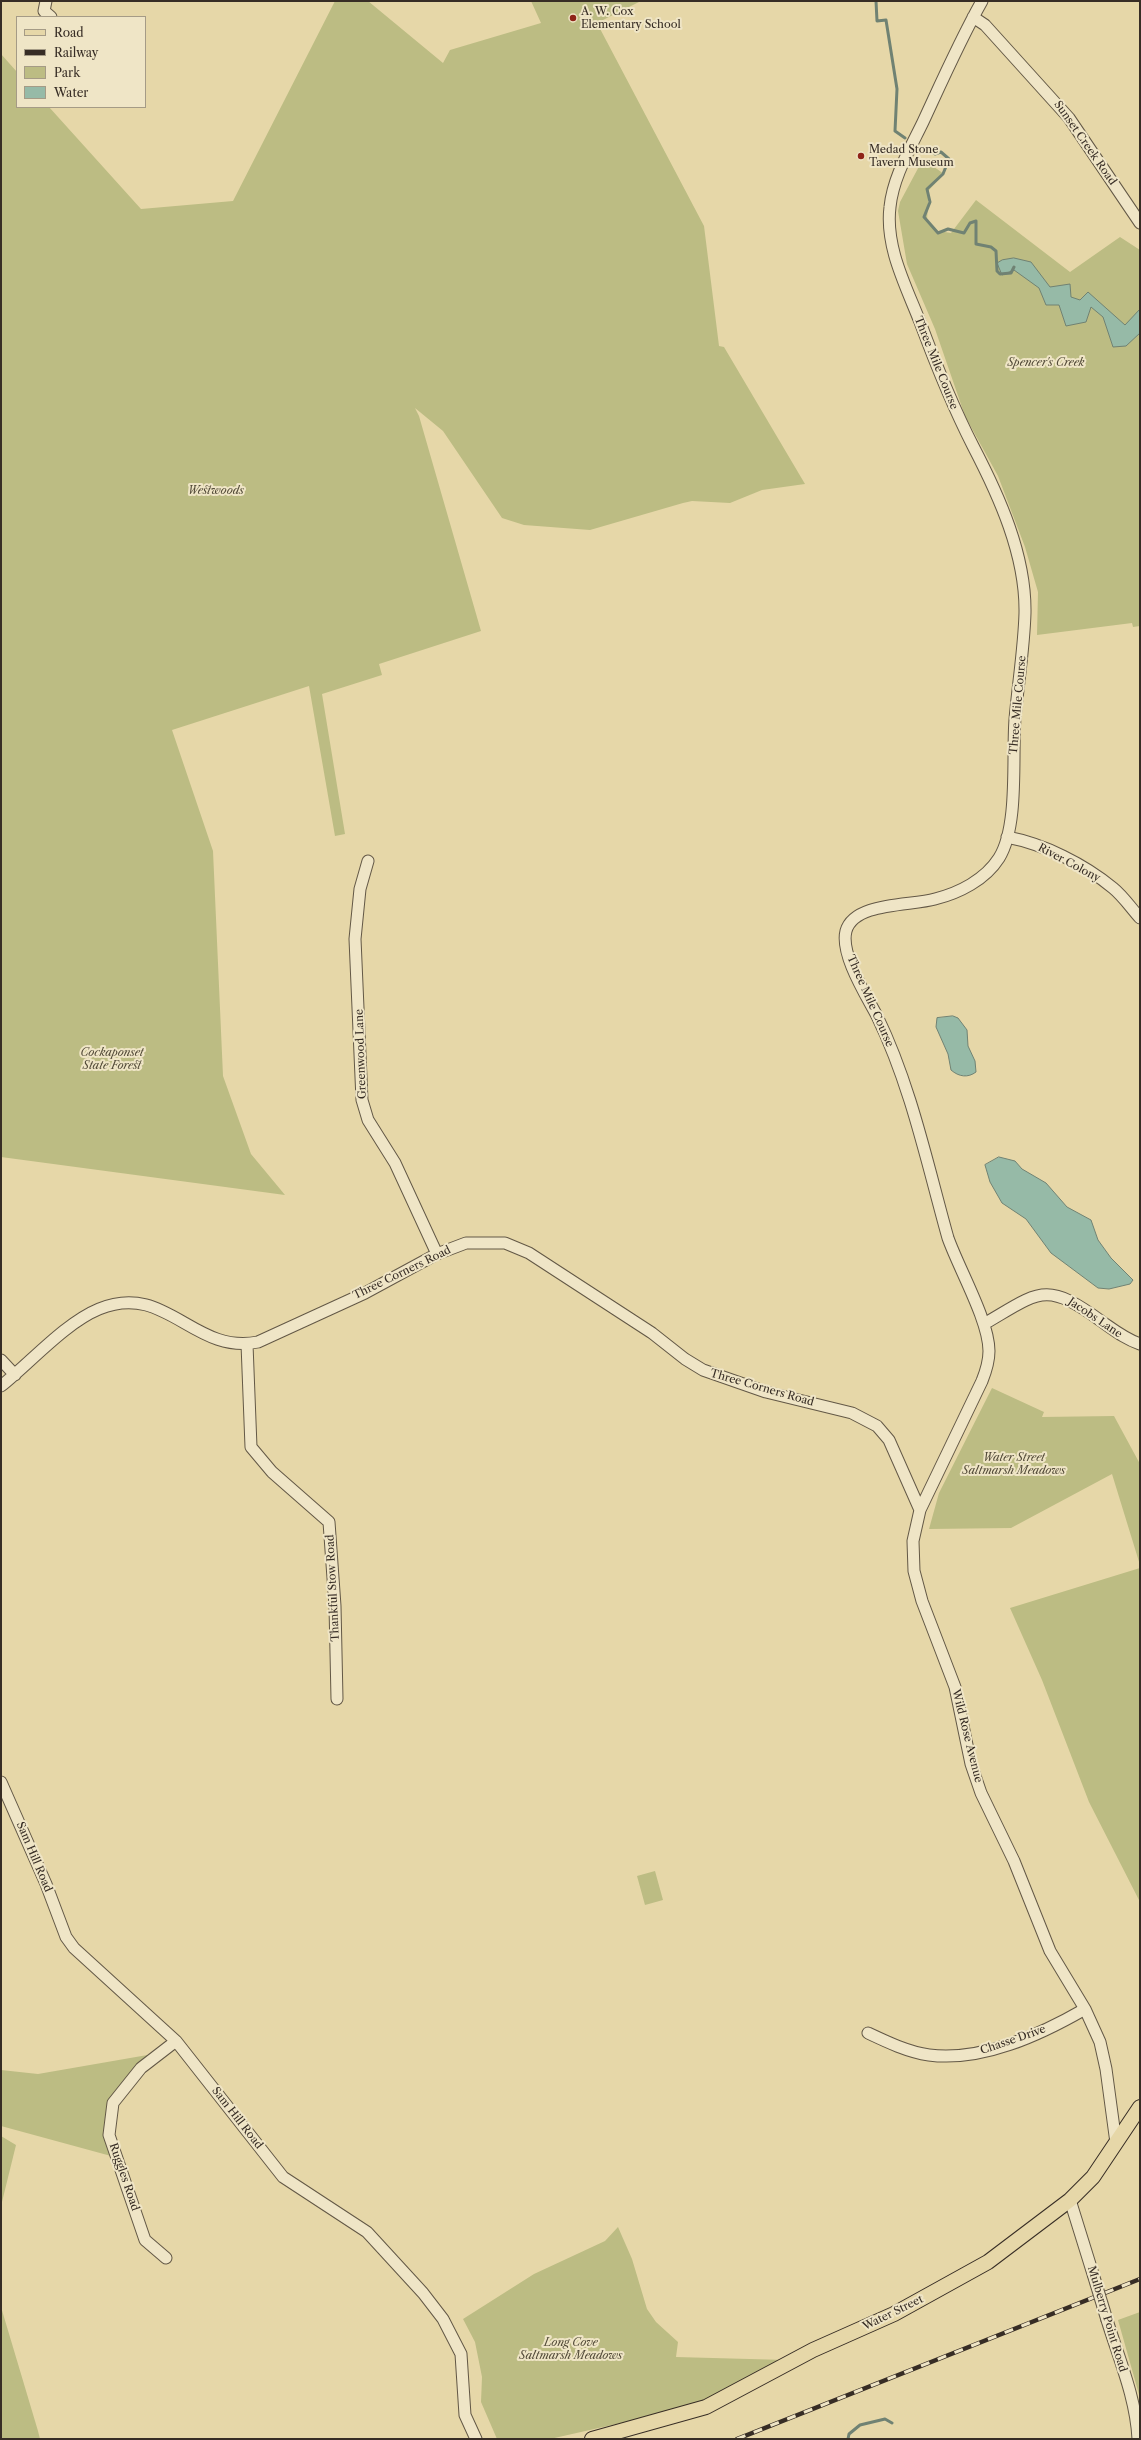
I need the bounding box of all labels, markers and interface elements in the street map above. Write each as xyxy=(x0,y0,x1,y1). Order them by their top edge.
place label: A. W. Cox Elementary School xyxy=(581,5,681,31)
marker: A. W. Cox Elementary School xyxy=(568,13,578,23)
legend xyxy=(16,16,146,108)
text: Road xyxy=(54,25,84,40)
text: Railway xyxy=(54,45,99,60)
text: Park xyxy=(54,65,80,80)
text: Water xyxy=(54,85,88,100)
street label: Sunset Creek Road xyxy=(1051,98,1119,188)
place label: Medad Stone Tavern Museum xyxy=(869,143,954,169)
marker: Medad Stone Tavern Museum xyxy=(856,151,866,161)
street label: Three Mile Course xyxy=(911,315,961,411)
park label: Spencer's Creek xyxy=(1007,356,1085,370)
park label: Westwoods xyxy=(188,484,244,498)
street label: Three Mile Course xyxy=(1007,655,1029,755)
street label: River Colony xyxy=(1036,841,1102,885)
street label: Three Mile Course xyxy=(844,953,896,1049)
street label: Greenwood Lane xyxy=(353,1009,369,1099)
park label: Cockaponset State Forest xyxy=(80,1046,144,1072)
street label: Three Corners Road xyxy=(351,1244,453,1302)
street label: Jacobs Lane xyxy=(1065,1295,1125,1341)
street label: Three Corners Road xyxy=(709,1367,815,1409)
park label: Water Street Saltmarsh Meadows xyxy=(962,1451,1066,1477)
street label: Thankful Stow Road xyxy=(324,1534,342,1642)
street label: Wild Rose Avenue xyxy=(949,1688,985,1784)
street label: Sam Hill Road xyxy=(13,1820,55,1894)
street label: Chasse Drive xyxy=(979,2023,1047,2057)
street label: Sam Hill Road xyxy=(209,2084,265,2152)
street label: Ruggles Road xyxy=(106,2141,142,2213)
street label: Mulberry Point Road xyxy=(1085,2264,1129,2374)
street label: Water Street xyxy=(861,2293,925,2333)
park label: Long Cove Saltmarsh Meadows xyxy=(519,2336,623,2362)

